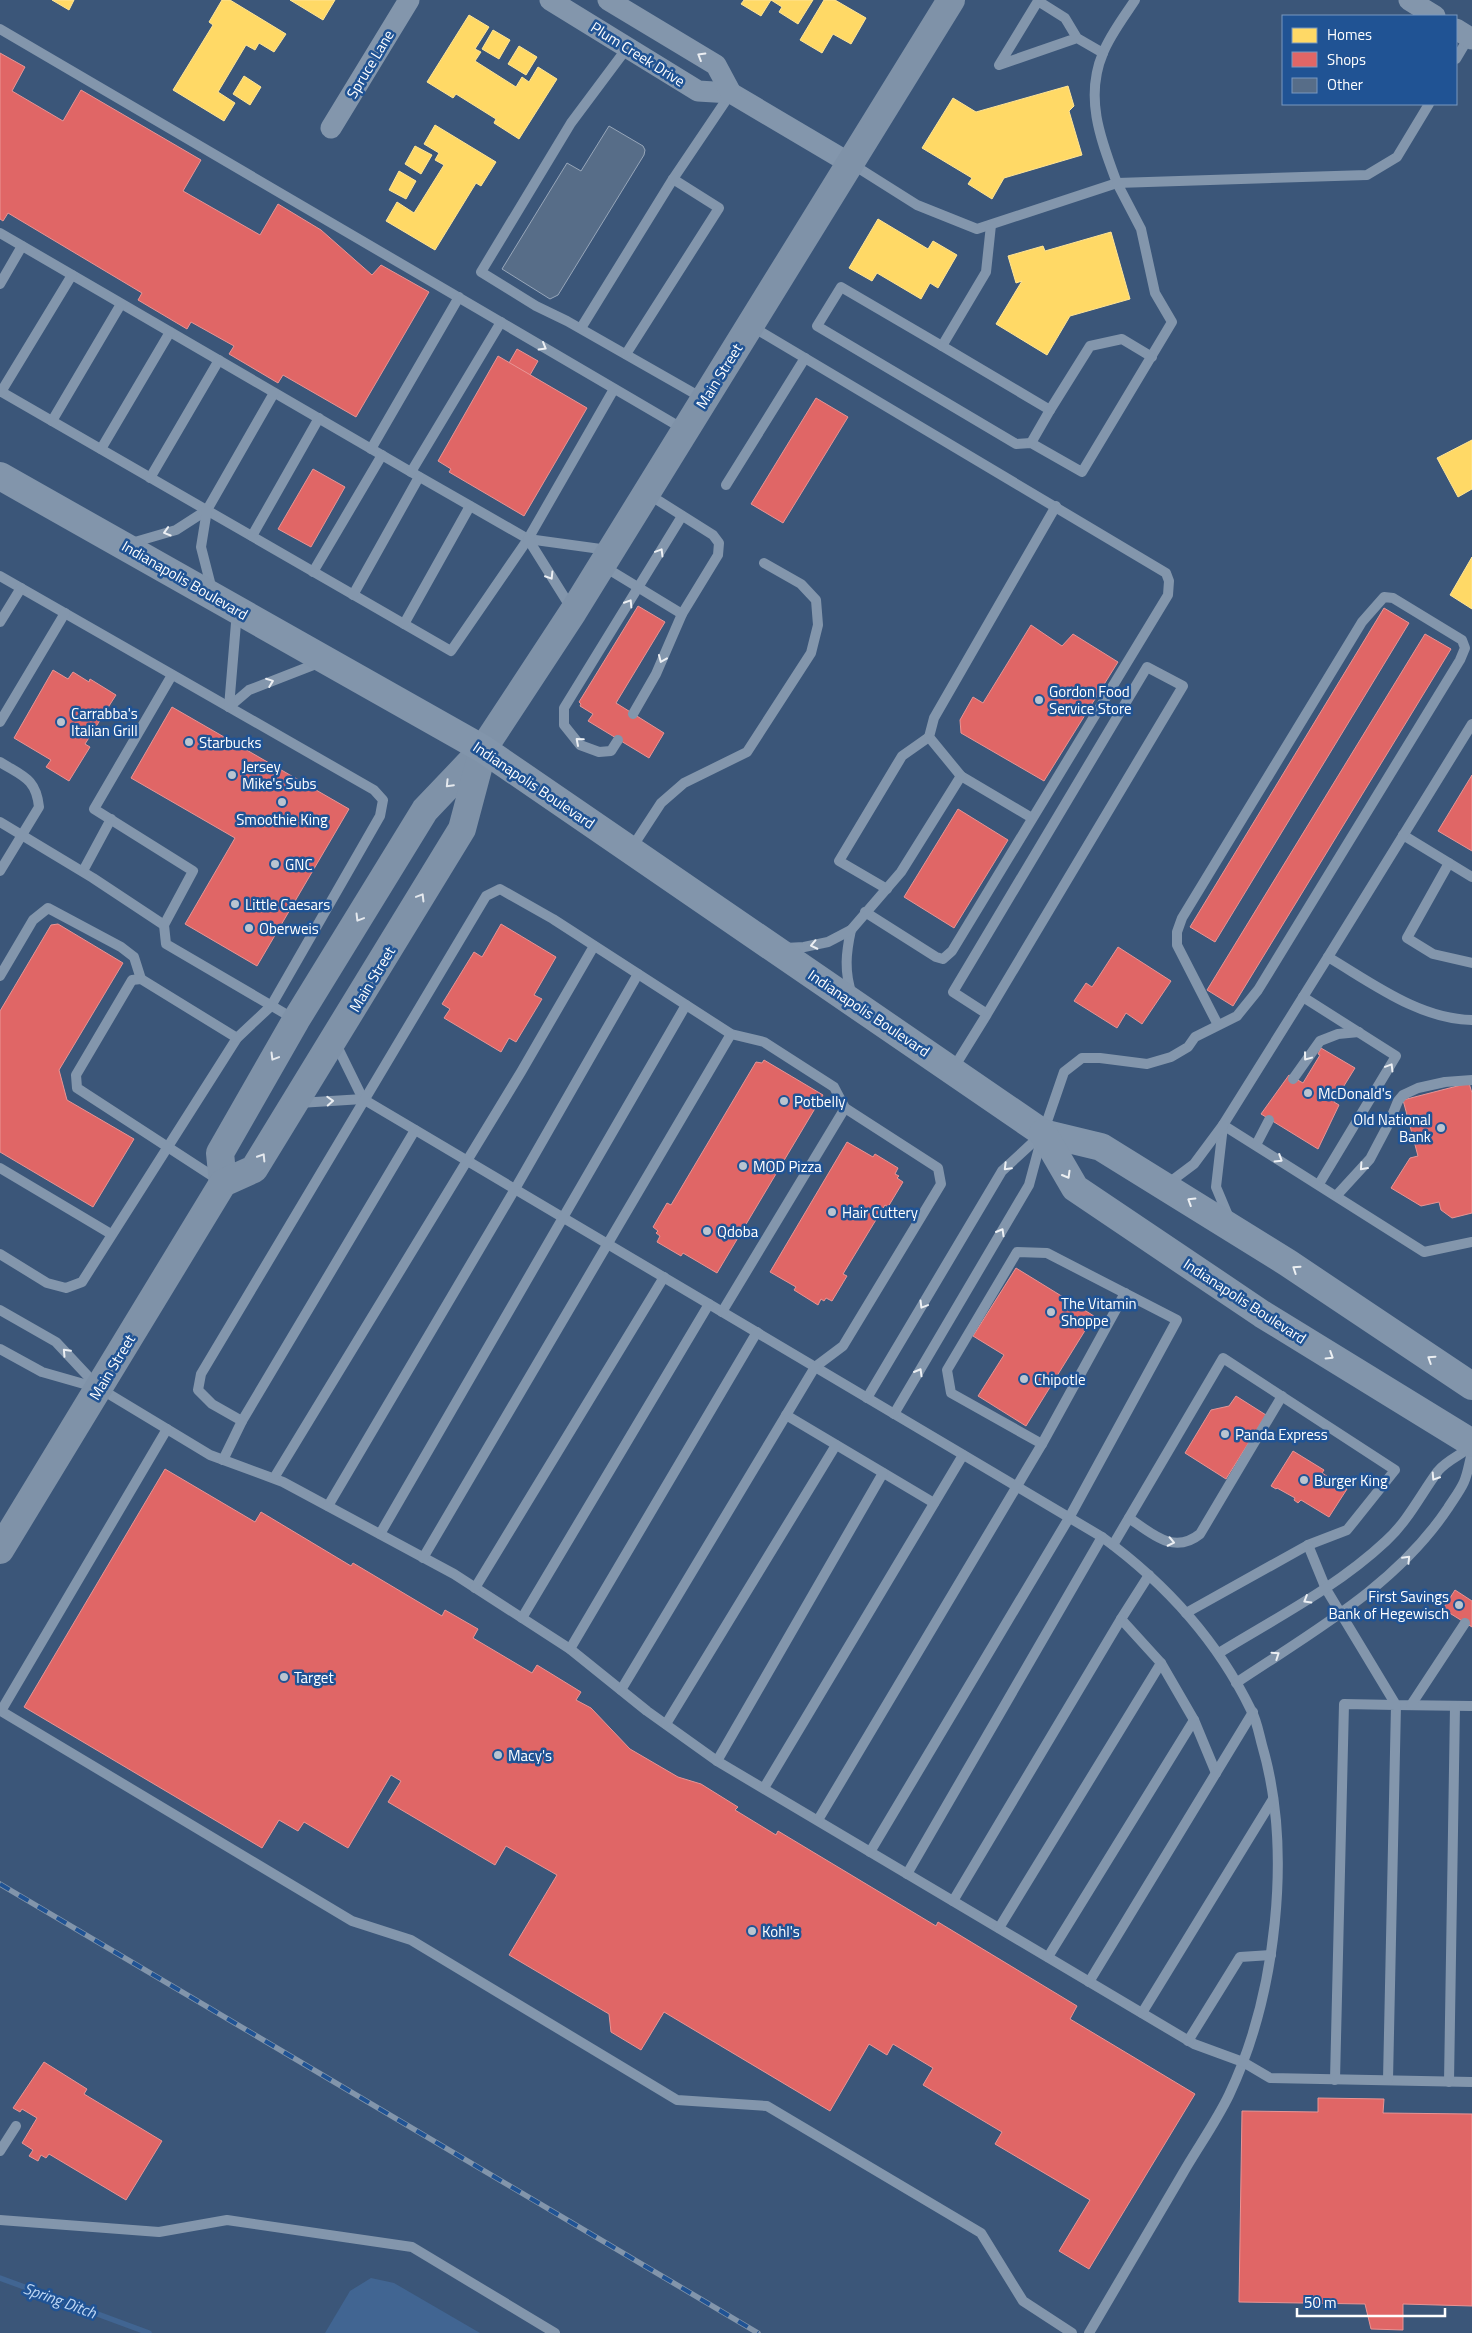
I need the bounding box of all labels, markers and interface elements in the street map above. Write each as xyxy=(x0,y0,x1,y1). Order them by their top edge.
legend xyxy=(1282,15,1457,105)
street label: Plum Creek Drive xyxy=(586,16,690,92)
text: Homes xyxy=(1327,23,1372,46)
street label: Spruce Lane xyxy=(340,25,400,103)
text: Shops xyxy=(1327,48,1366,71)
one-way arrow xyxy=(698,53,707,63)
text: Other xyxy=(1327,73,1363,96)
street label: Main Street xyxy=(690,338,749,413)
one-way arrow xyxy=(538,341,547,351)
one-way arrow xyxy=(164,527,172,537)
street label: Indianapolis Boulevard xyxy=(118,534,252,626)
one-way arrow xyxy=(654,548,664,557)
one-way arrow xyxy=(544,570,554,579)
one-way arrow xyxy=(622,600,632,609)
one-way arrow xyxy=(658,654,669,663)
one-way arrow xyxy=(265,678,274,688)
place label: Gordon Food Service Store xyxy=(1049,680,1132,720)
marker: Gordon Food Service Store xyxy=(1033,694,1045,706)
place label: Carrabba's Italian Grill xyxy=(71,702,138,742)
marker: Carrabba's Italian Grill xyxy=(55,716,67,728)
place label: Starbucks xyxy=(199,731,262,754)
marker: Starbucks xyxy=(183,736,195,748)
street label: Indianapolis Boulevard xyxy=(469,736,599,834)
one-way arrow xyxy=(575,738,584,747)
place label: Jersey Mike's Subs xyxy=(242,755,317,795)
marker: Jersey Mike's Subs xyxy=(226,769,238,781)
one-way arrow xyxy=(446,779,455,788)
marker: Smoothie King xyxy=(276,796,288,808)
place label: Smoothie King xyxy=(236,808,328,831)
place label: GNC xyxy=(285,853,313,876)
marker: GNC xyxy=(269,858,281,870)
place label: Little Caesars xyxy=(245,893,330,916)
one-way arrow xyxy=(415,893,425,902)
marker: Little Caesars xyxy=(229,898,241,910)
one-way arrow xyxy=(355,913,365,922)
place label: Oberweis xyxy=(259,917,319,940)
marker: Oberweis xyxy=(243,922,255,934)
one-way arrow xyxy=(810,939,819,950)
street label: Main Street xyxy=(343,941,401,1016)
street label: Indianapolis Boulevard xyxy=(804,964,934,1062)
one-way arrow xyxy=(1305,1051,1313,1060)
one-way arrow xyxy=(271,1052,281,1061)
one-way arrow xyxy=(1383,1064,1393,1073)
place label: McDonald's xyxy=(1318,1082,1392,1105)
marker: McDonald's xyxy=(1302,1087,1314,1099)
place label: Potbelly xyxy=(794,1090,846,1113)
marker: Potbelly xyxy=(778,1095,790,1107)
one-way arrow xyxy=(326,1096,334,1106)
place label: Old National Bank xyxy=(1353,1108,1431,1148)
marker: Old National Bank xyxy=(1435,1122,1447,1134)
one-way arrow xyxy=(256,1153,265,1162)
one-way arrow xyxy=(1274,1153,1283,1163)
place label: MOD Pizza xyxy=(753,1155,822,1178)
marker: MOD Pizza xyxy=(737,1160,749,1172)
one-way arrow xyxy=(1004,1161,1013,1170)
one-way arrow xyxy=(1360,1161,1369,1170)
one-way arrow xyxy=(1061,1170,1071,1179)
one-way arrow xyxy=(1188,1198,1197,1208)
place label: Hair Cuttery xyxy=(842,1201,918,1224)
marker: Hair Cuttery xyxy=(826,1206,838,1218)
place label: Qdoba xyxy=(717,1220,759,1243)
marker: Qdoba xyxy=(701,1225,713,1237)
one-way arrow xyxy=(995,1228,1005,1237)
street label: Indianapolis Boulevard xyxy=(1179,1253,1311,1349)
one-way arrow xyxy=(1292,1266,1302,1275)
place label: The Vitamin Shoppe xyxy=(1061,1292,1137,1332)
one-way arrow xyxy=(919,1299,929,1308)
marker: The Vitamin Shoppe xyxy=(1045,1306,1057,1318)
street label: Main Street xyxy=(83,1329,141,1404)
one-way arrow xyxy=(63,1349,72,1358)
one-way arrow xyxy=(1325,1349,1334,1359)
one-way arrow xyxy=(1428,1356,1437,1365)
one-way arrow xyxy=(913,1368,923,1377)
place label: Chipotle xyxy=(1034,1368,1086,1391)
marker: Chipotle xyxy=(1018,1373,1030,1385)
place label: Panda Express xyxy=(1235,1423,1328,1446)
marker: Panda Express xyxy=(1219,1428,1231,1440)
place label: Burger King xyxy=(1314,1469,1388,1492)
one-way arrow xyxy=(1431,1472,1441,1481)
marker: Burger King xyxy=(1298,1474,1310,1486)
one-way arrow xyxy=(1166,1536,1175,1546)
one-way arrow xyxy=(1401,1556,1410,1565)
place label: First Savings Bank of Hegewisch xyxy=(1328,1585,1449,1625)
one-way arrow xyxy=(1303,1594,1312,1604)
marker: First Savings Bank of Hegewisch xyxy=(1453,1599,1465,1611)
one-way arrow xyxy=(1271,1652,1280,1662)
place label: Target xyxy=(294,1666,334,1689)
marker: Target xyxy=(278,1671,290,1683)
place label: Macy's xyxy=(508,1744,552,1767)
marker: Macy's xyxy=(492,1749,504,1761)
place label: Kohl's xyxy=(762,1920,800,1943)
marker: Kohl's xyxy=(746,1925,758,1937)
water label: Spring Ditch xyxy=(20,2276,101,2325)
scale bar xyxy=(1297,2286,1444,2318)
text: 50 m xyxy=(1304,2291,1337,2314)

